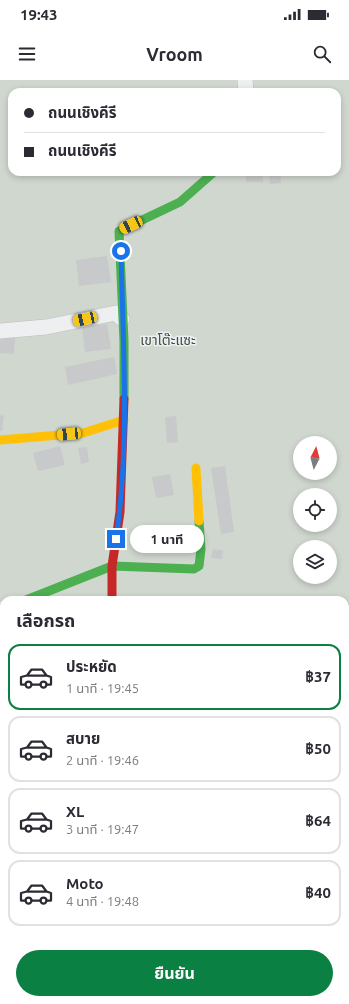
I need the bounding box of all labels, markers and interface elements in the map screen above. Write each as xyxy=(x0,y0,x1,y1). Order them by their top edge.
text: 19:43 xyxy=(20,6,58,23)
icon: menu xyxy=(16,43,38,65)
icon: search xyxy=(311,43,333,65)
text: Vroom xyxy=(146,44,203,64)
text: ถนนเชิงคีรี xyxy=(48,104,116,121)
text: ถนนเชิงคีรี xyxy=(48,142,116,159)
car xyxy=(118,214,144,236)
route start xyxy=(112,242,130,260)
car xyxy=(72,311,98,327)
park label: เขาโต๊ะแซะ xyxy=(140,332,196,348)
car xyxy=(57,427,81,441)
north arrow xyxy=(293,436,337,480)
map controls xyxy=(293,436,337,584)
button: locate xyxy=(293,488,337,532)
callout: 1 นาที xyxy=(130,525,204,553)
route end xyxy=(107,530,125,548)
text: 1 นาที xyxy=(151,532,183,546)
button: layers xyxy=(293,540,337,584)
text: เลือกรถ xyxy=(16,610,75,630)
text: ประหยัด xyxy=(66,658,117,675)
icon: car xyxy=(18,659,54,695)
text: ฿37 xyxy=(305,668,331,685)
text: 1 นาที · 19:45 xyxy=(66,681,139,695)
text: สบาย xyxy=(66,730,100,747)
icon: car xyxy=(18,731,54,767)
text: ฿50 xyxy=(305,740,331,757)
text: 2 นาที · 19:46 xyxy=(66,753,139,767)
icon: car xyxy=(18,803,54,839)
text: XL xyxy=(66,803,84,820)
text: ฿64 xyxy=(305,812,331,829)
text: 3 นาที · 19:47 xyxy=(66,822,139,836)
icon: car xyxy=(18,875,54,911)
text: Moto xyxy=(66,875,104,892)
text: ฿40 xyxy=(305,884,331,901)
text: 4 นาที · 19:48 xyxy=(66,894,139,908)
button: ยืนยัน xyxy=(16,950,333,996)

